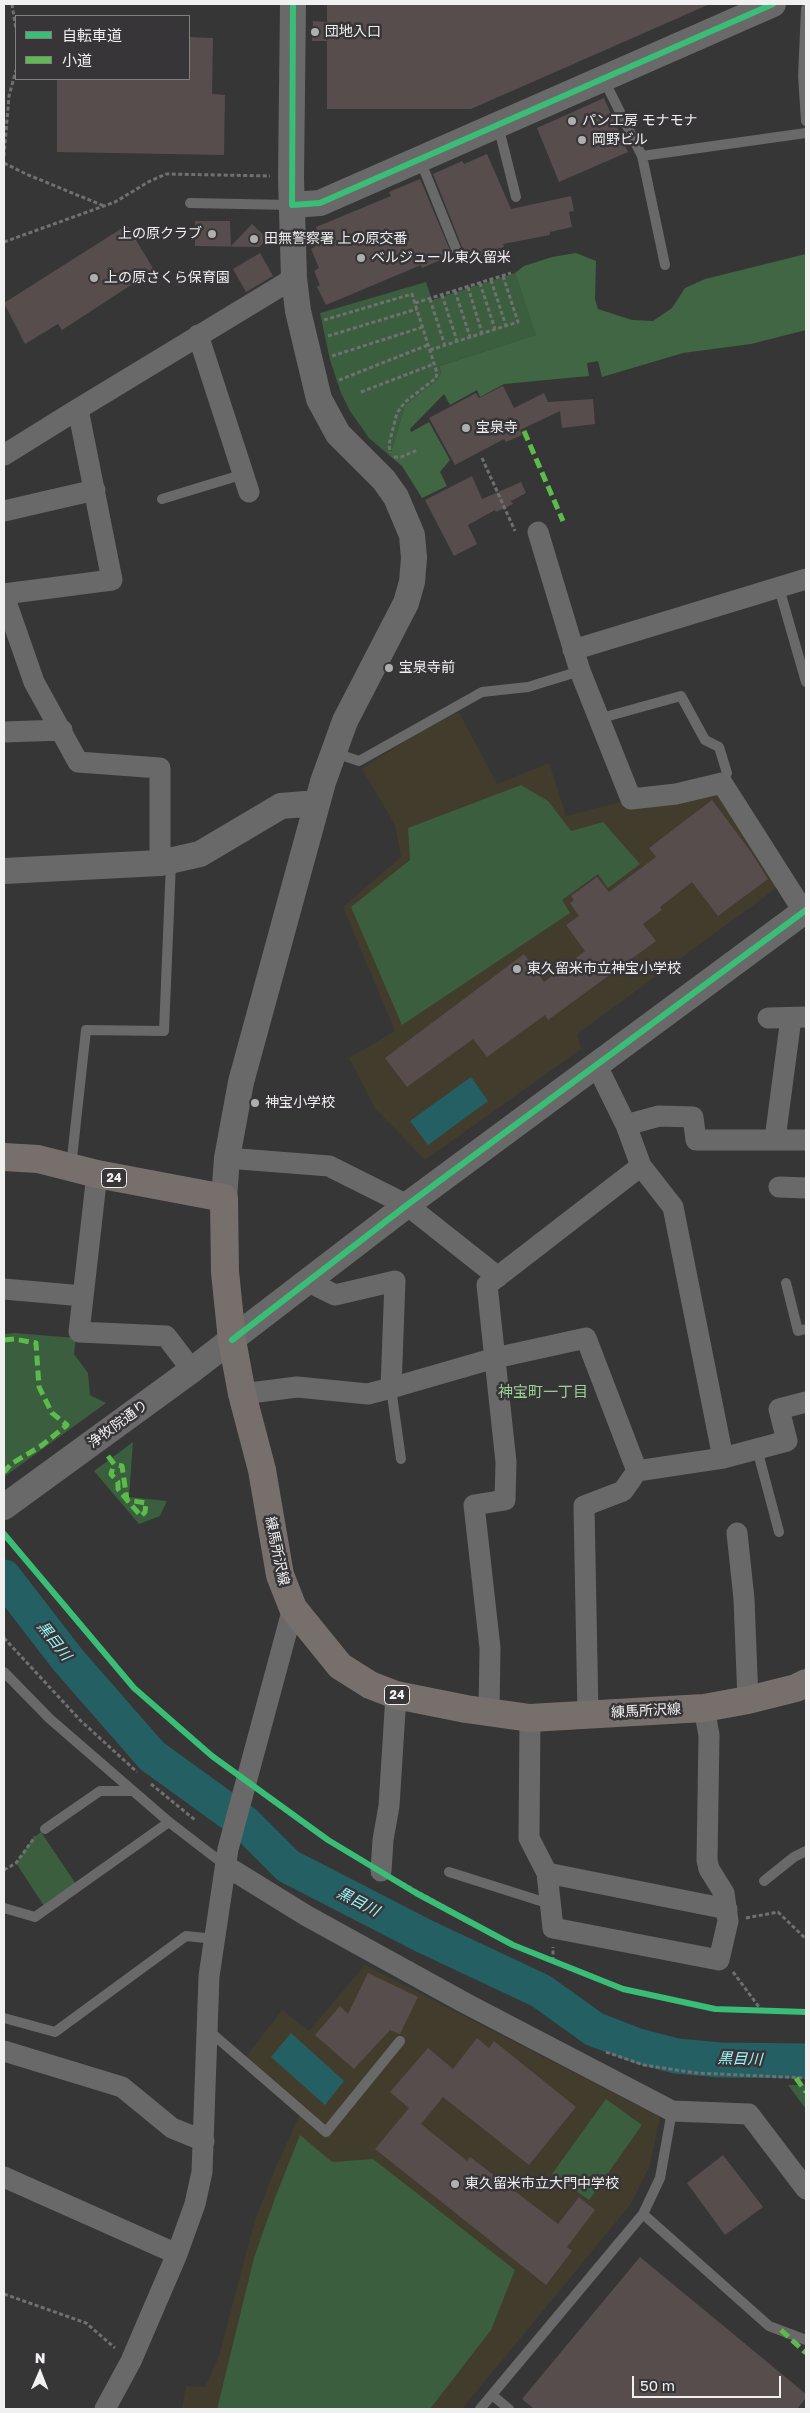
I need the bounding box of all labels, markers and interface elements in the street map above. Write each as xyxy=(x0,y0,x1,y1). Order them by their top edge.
legend xyxy=(15,15,190,80)
place label: 団地入口 xyxy=(325,24,381,40)
text: 自転車道 xyxy=(62,26,122,44)
marker: 団地入口 xyxy=(309,26,321,38)
text: 小道 xyxy=(62,51,92,69)
place label: パン工房 モナモナ xyxy=(582,113,697,129)
marker: パン工房 モナモナ xyxy=(566,115,578,127)
place label: 岡野ビル xyxy=(592,132,648,148)
marker: 岡野ビル xyxy=(576,134,588,146)
place label: 上の原クラブ xyxy=(118,226,202,242)
marker: 上の原クラブ xyxy=(206,228,218,240)
place label: 田無警察署 上の原交番 xyxy=(264,231,407,247)
marker: 田無警察署 上の原交番 xyxy=(248,233,260,245)
place label: ベルジュール東久留米 xyxy=(371,250,511,266)
marker: ベルジュール東久留米 xyxy=(355,252,367,264)
place label: 上の原さくら保育園 xyxy=(104,270,230,286)
marker: 上の原さくら保育園 xyxy=(88,272,100,284)
place label: 宝泉寺 xyxy=(476,420,518,436)
marker: 宝泉寺 xyxy=(460,422,472,434)
place label: 宝泉寺前 xyxy=(399,660,455,676)
marker: 宝泉寺前 xyxy=(383,662,395,674)
place label: 東久留米市立神宝小学校 xyxy=(527,961,681,977)
marker: 東久留米市立神宝小学校 xyxy=(511,963,523,975)
place label: 神宝小学校 xyxy=(265,1095,335,1111)
marker: 神宝小学校 xyxy=(249,1097,261,1109)
road number: 24 xyxy=(102,1168,126,1188)
district label: 神宝町一丁目 xyxy=(498,1383,588,1401)
street label: 浄牧院通り xyxy=(85,1397,151,1451)
street label: 練馬所沢線 xyxy=(262,1515,292,1587)
water label: 黒目川 xyxy=(33,1618,75,1664)
road number: 24 xyxy=(384,1686,410,1704)
street label: 練馬所沢線 xyxy=(611,1701,681,1721)
water label: 黒目川 xyxy=(334,1884,382,1920)
water label: 黒目川 xyxy=(717,2049,763,2069)
place label: 東久留米市立大門中学校 xyxy=(465,2176,619,2192)
marker: 東久留米市立大門中学校 xyxy=(449,2178,461,2190)
north arrow xyxy=(15,2348,65,2398)
text: N xyxy=(35,2349,46,2366)
scale bar xyxy=(635,2366,784,2398)
text: 50 m xyxy=(640,2376,675,2394)

